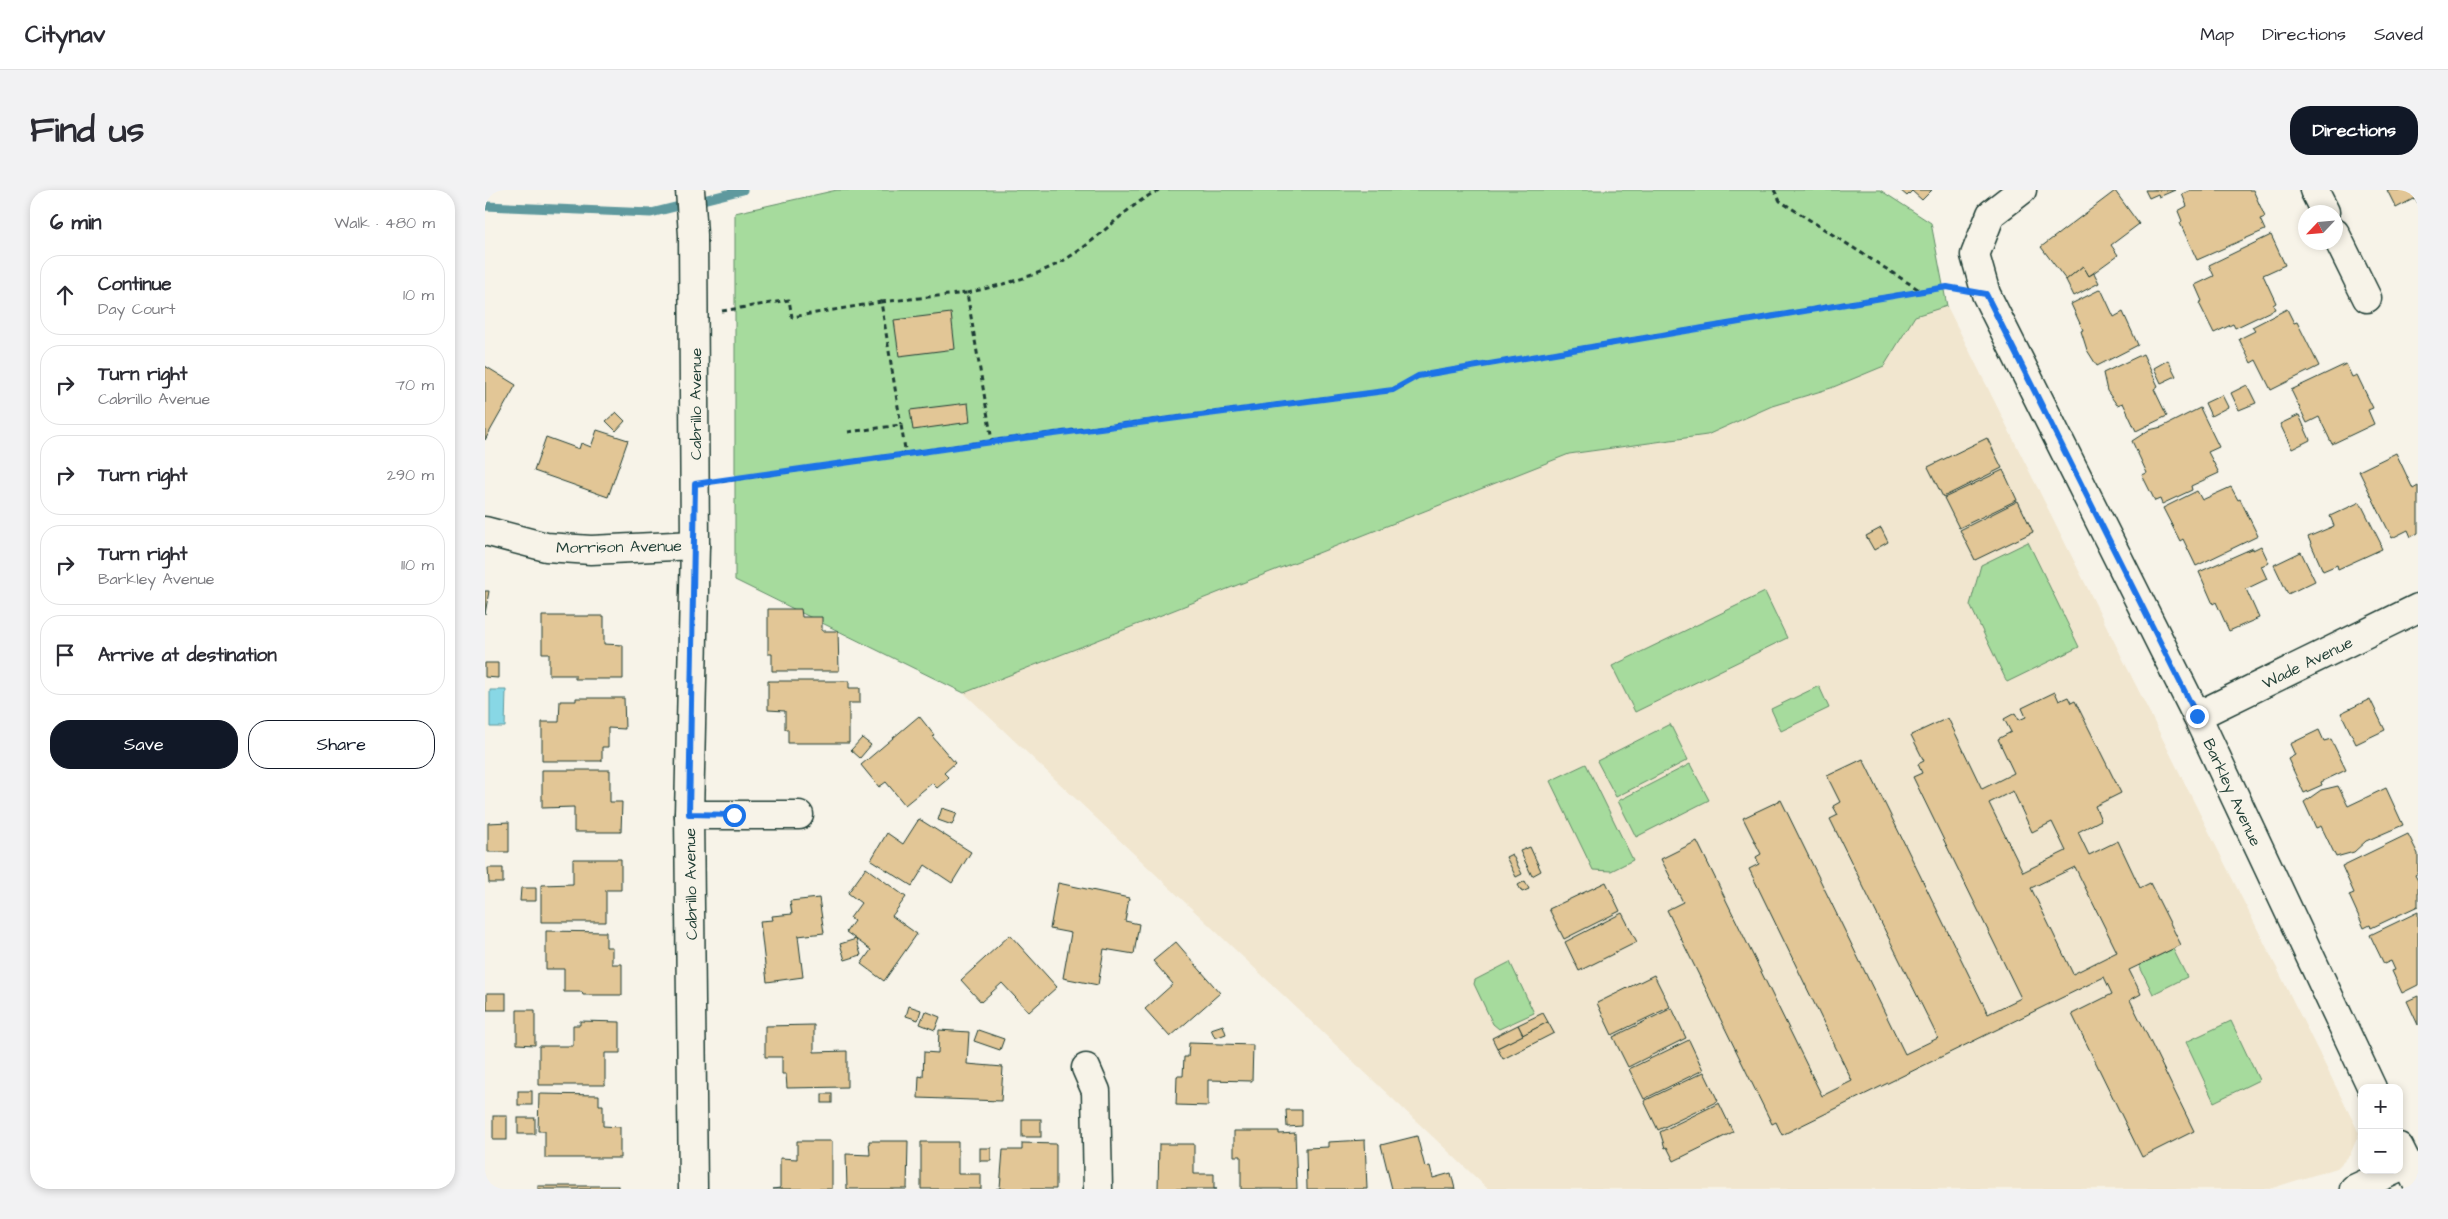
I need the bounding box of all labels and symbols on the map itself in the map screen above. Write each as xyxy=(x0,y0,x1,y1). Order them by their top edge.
north arrow xyxy=(2298,205,2343,250)
street label: Cabrillo Avenue xyxy=(685,348,707,460)
street label: Morrison Avenue xyxy=(556,535,682,559)
street label: Wade Avenue xyxy=(2258,631,2357,694)
route end xyxy=(2186,705,2209,728)
street label: Barkley Avenue xyxy=(2197,735,2267,851)
route start xyxy=(723,804,746,827)
street label: Cabrillo Avenue xyxy=(679,827,703,940)

